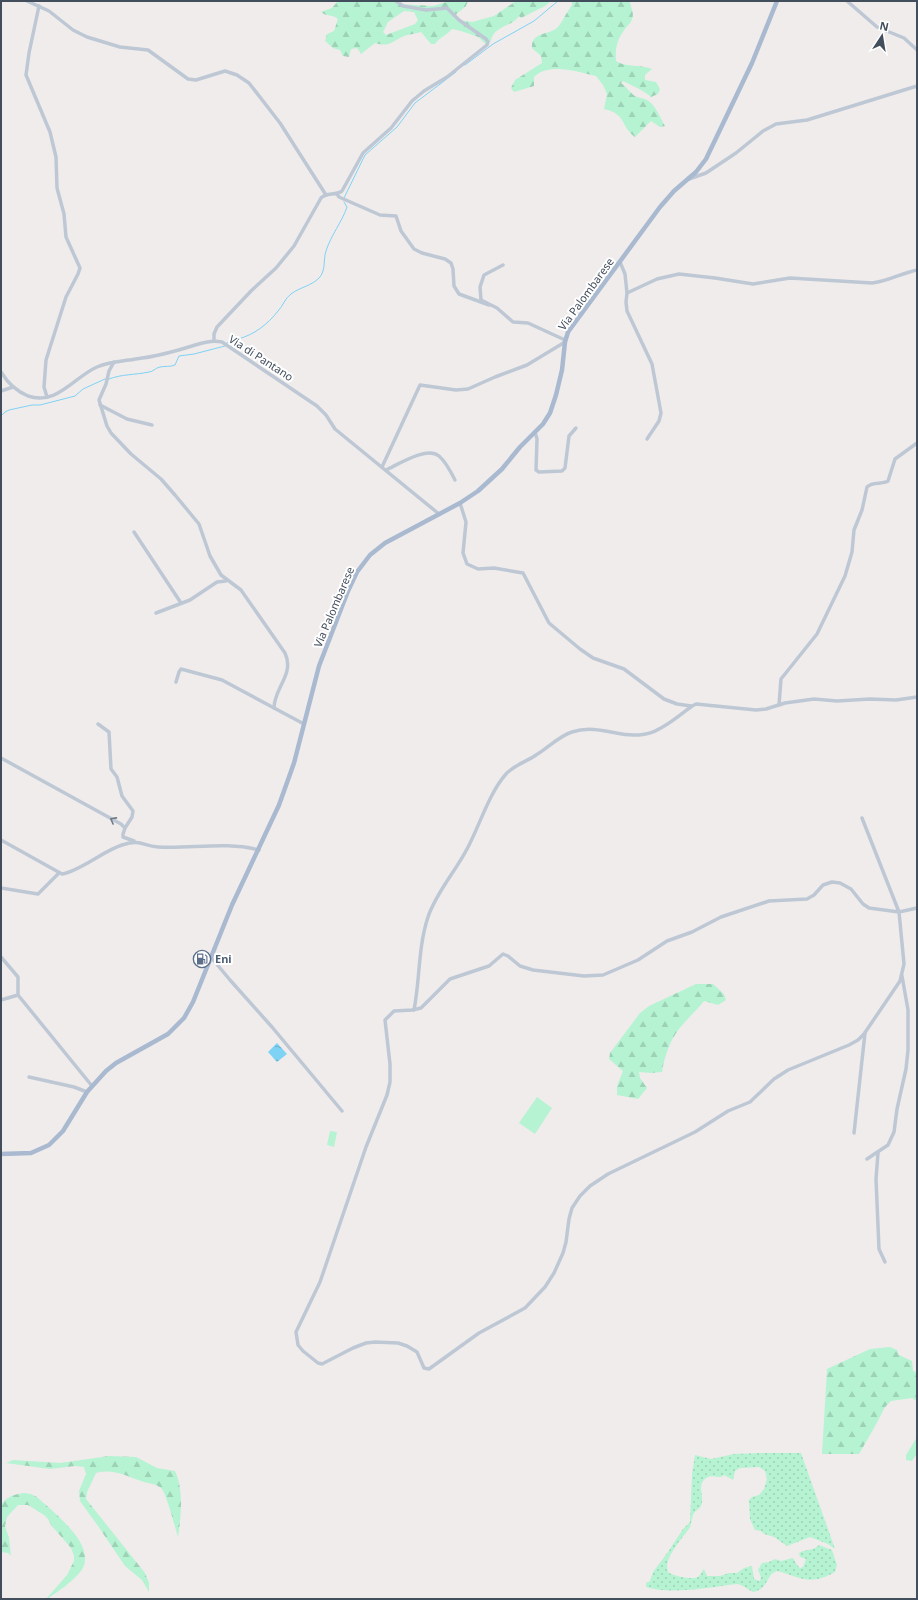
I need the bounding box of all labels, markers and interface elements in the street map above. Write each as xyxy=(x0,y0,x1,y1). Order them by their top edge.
north arrow xyxy=(862,16,902,56)
text: N xyxy=(878,17,890,34)
street label: Via Palombarese xyxy=(554,255,617,333)
street label: Via di Pantano xyxy=(226,331,297,384)
street label: Via Palombarese xyxy=(310,564,357,649)
one-way arrow xyxy=(110,817,117,824)
fuel station icon: Eni xyxy=(192,949,212,969)
place label: Eni xyxy=(215,951,232,966)

